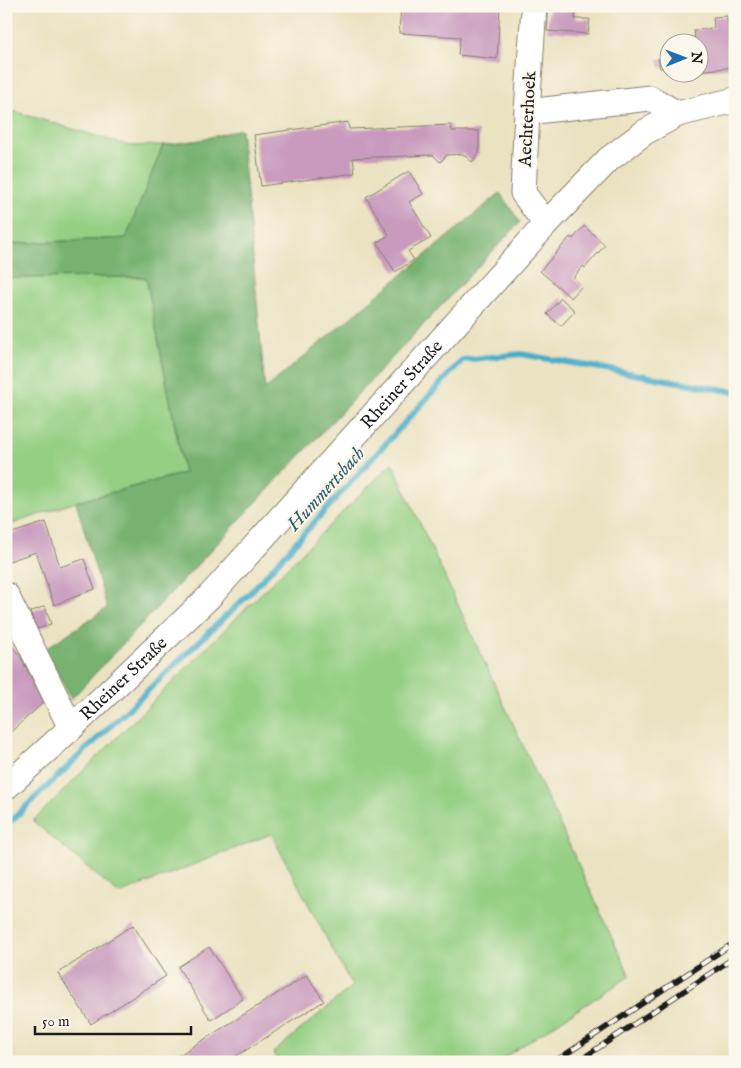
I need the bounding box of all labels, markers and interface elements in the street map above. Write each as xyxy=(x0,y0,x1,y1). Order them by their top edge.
north arrow xyxy=(658,32,708,82)
text: N xyxy=(687,51,705,64)
street label: Aechterhoek xyxy=(514,70,543,169)
street label: Rheiner Straße xyxy=(356,336,449,434)
water label: Hummertsbach xyxy=(282,442,371,537)
street label: Rheiner Straße xyxy=(76,632,173,726)
scale bar xyxy=(35,1003,191,1035)
text: 50 m xyxy=(42,1012,70,1031)

